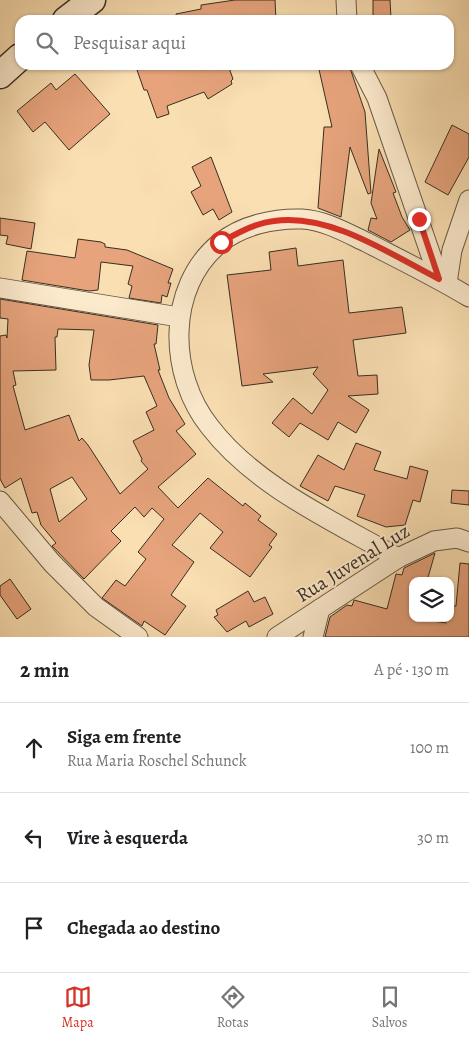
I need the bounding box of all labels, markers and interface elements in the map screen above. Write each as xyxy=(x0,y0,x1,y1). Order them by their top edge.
search box xyxy=(15,15,454,70)
icon: search xyxy=(33,29,61,57)
text: Pesquisar aqui xyxy=(73,30,186,56)
route end xyxy=(408,208,431,231)
route start xyxy=(210,231,233,254)
street label: Rua Juvenal Luz xyxy=(291,517,415,609)
map controls xyxy=(409,577,454,622)
button: layers xyxy=(409,577,454,622)
text: 2 min xyxy=(20,656,69,684)
text: A pé · 130 m xyxy=(374,659,449,681)
text: Siga em frente xyxy=(67,724,181,750)
icon: ahead xyxy=(20,734,48,762)
text: 100 m xyxy=(410,737,449,759)
text: Rua Maria Roschel Schunck xyxy=(67,750,247,772)
icon: left xyxy=(20,824,48,852)
text: Vire à esquerda xyxy=(67,825,188,851)
text: 30 m xyxy=(417,827,449,849)
icon: arrive xyxy=(20,914,48,942)
text: Chegada ao destino xyxy=(67,915,220,941)
tab: Mapa xyxy=(62,983,94,1032)
tab: Rotas xyxy=(217,983,249,1032)
tab: Salvos xyxy=(372,983,407,1032)

